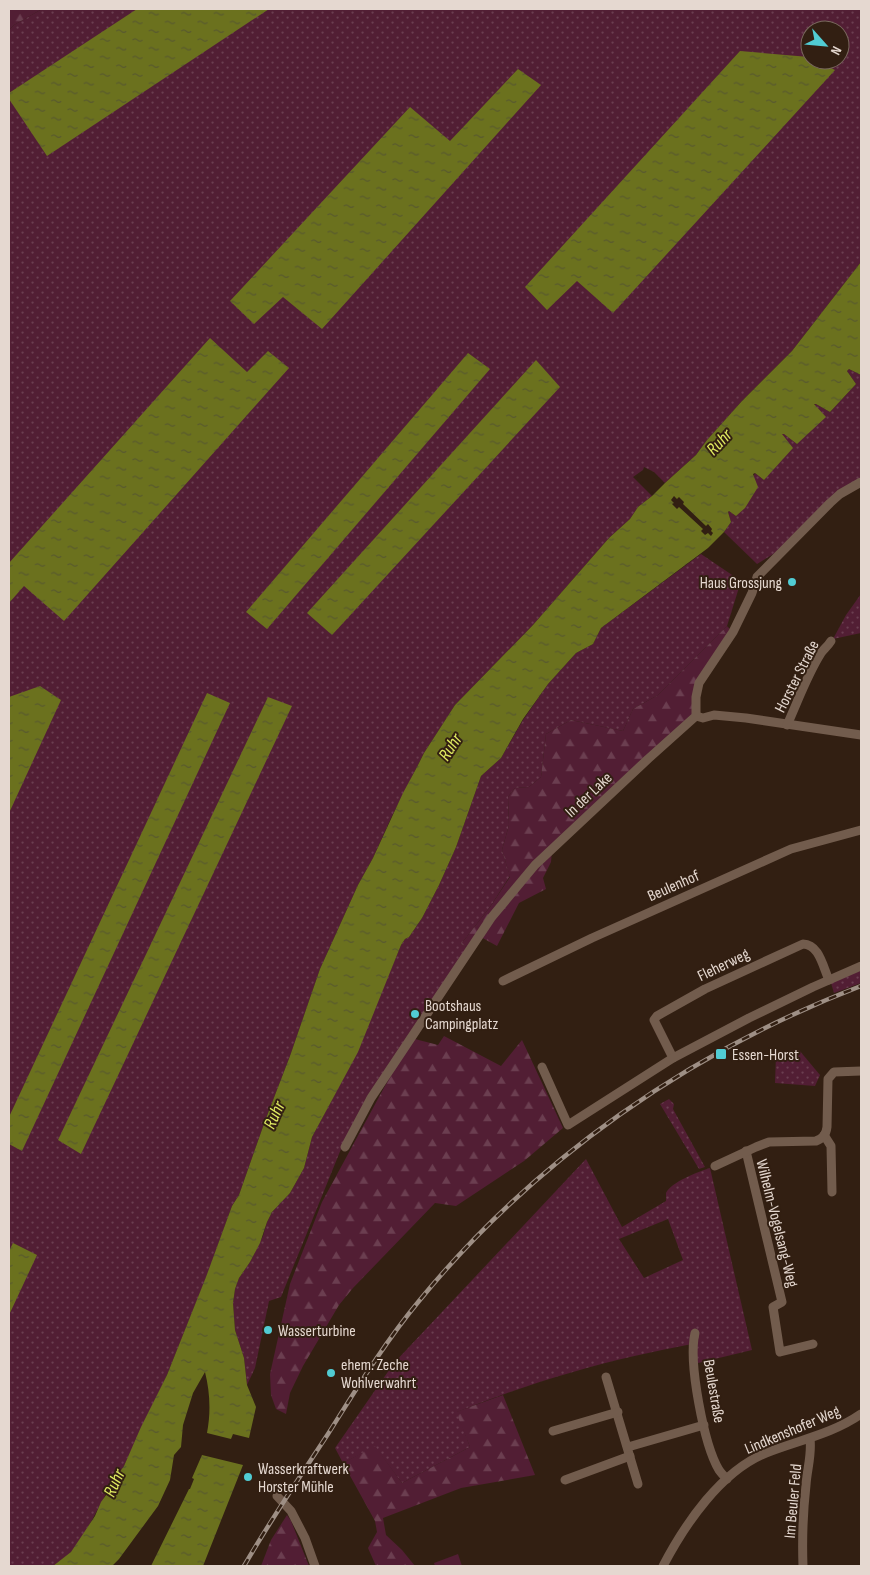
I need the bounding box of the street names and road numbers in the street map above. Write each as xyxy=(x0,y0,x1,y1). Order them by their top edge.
street label: Horster Straße xyxy=(771,637,824,716)
street label: In der Lake xyxy=(562,769,616,822)
street label: Beulenhof xyxy=(645,866,703,906)
street label: Fleherweg xyxy=(695,945,753,986)
street label: Wilhelm-Vogelsang-Weg xyxy=(751,1157,802,1289)
street label: Beulestraße xyxy=(699,1358,728,1424)
street label: Lindkenshofer Weg xyxy=(742,1402,843,1459)
street label: Im Beuler Feld xyxy=(781,1463,806,1539)

